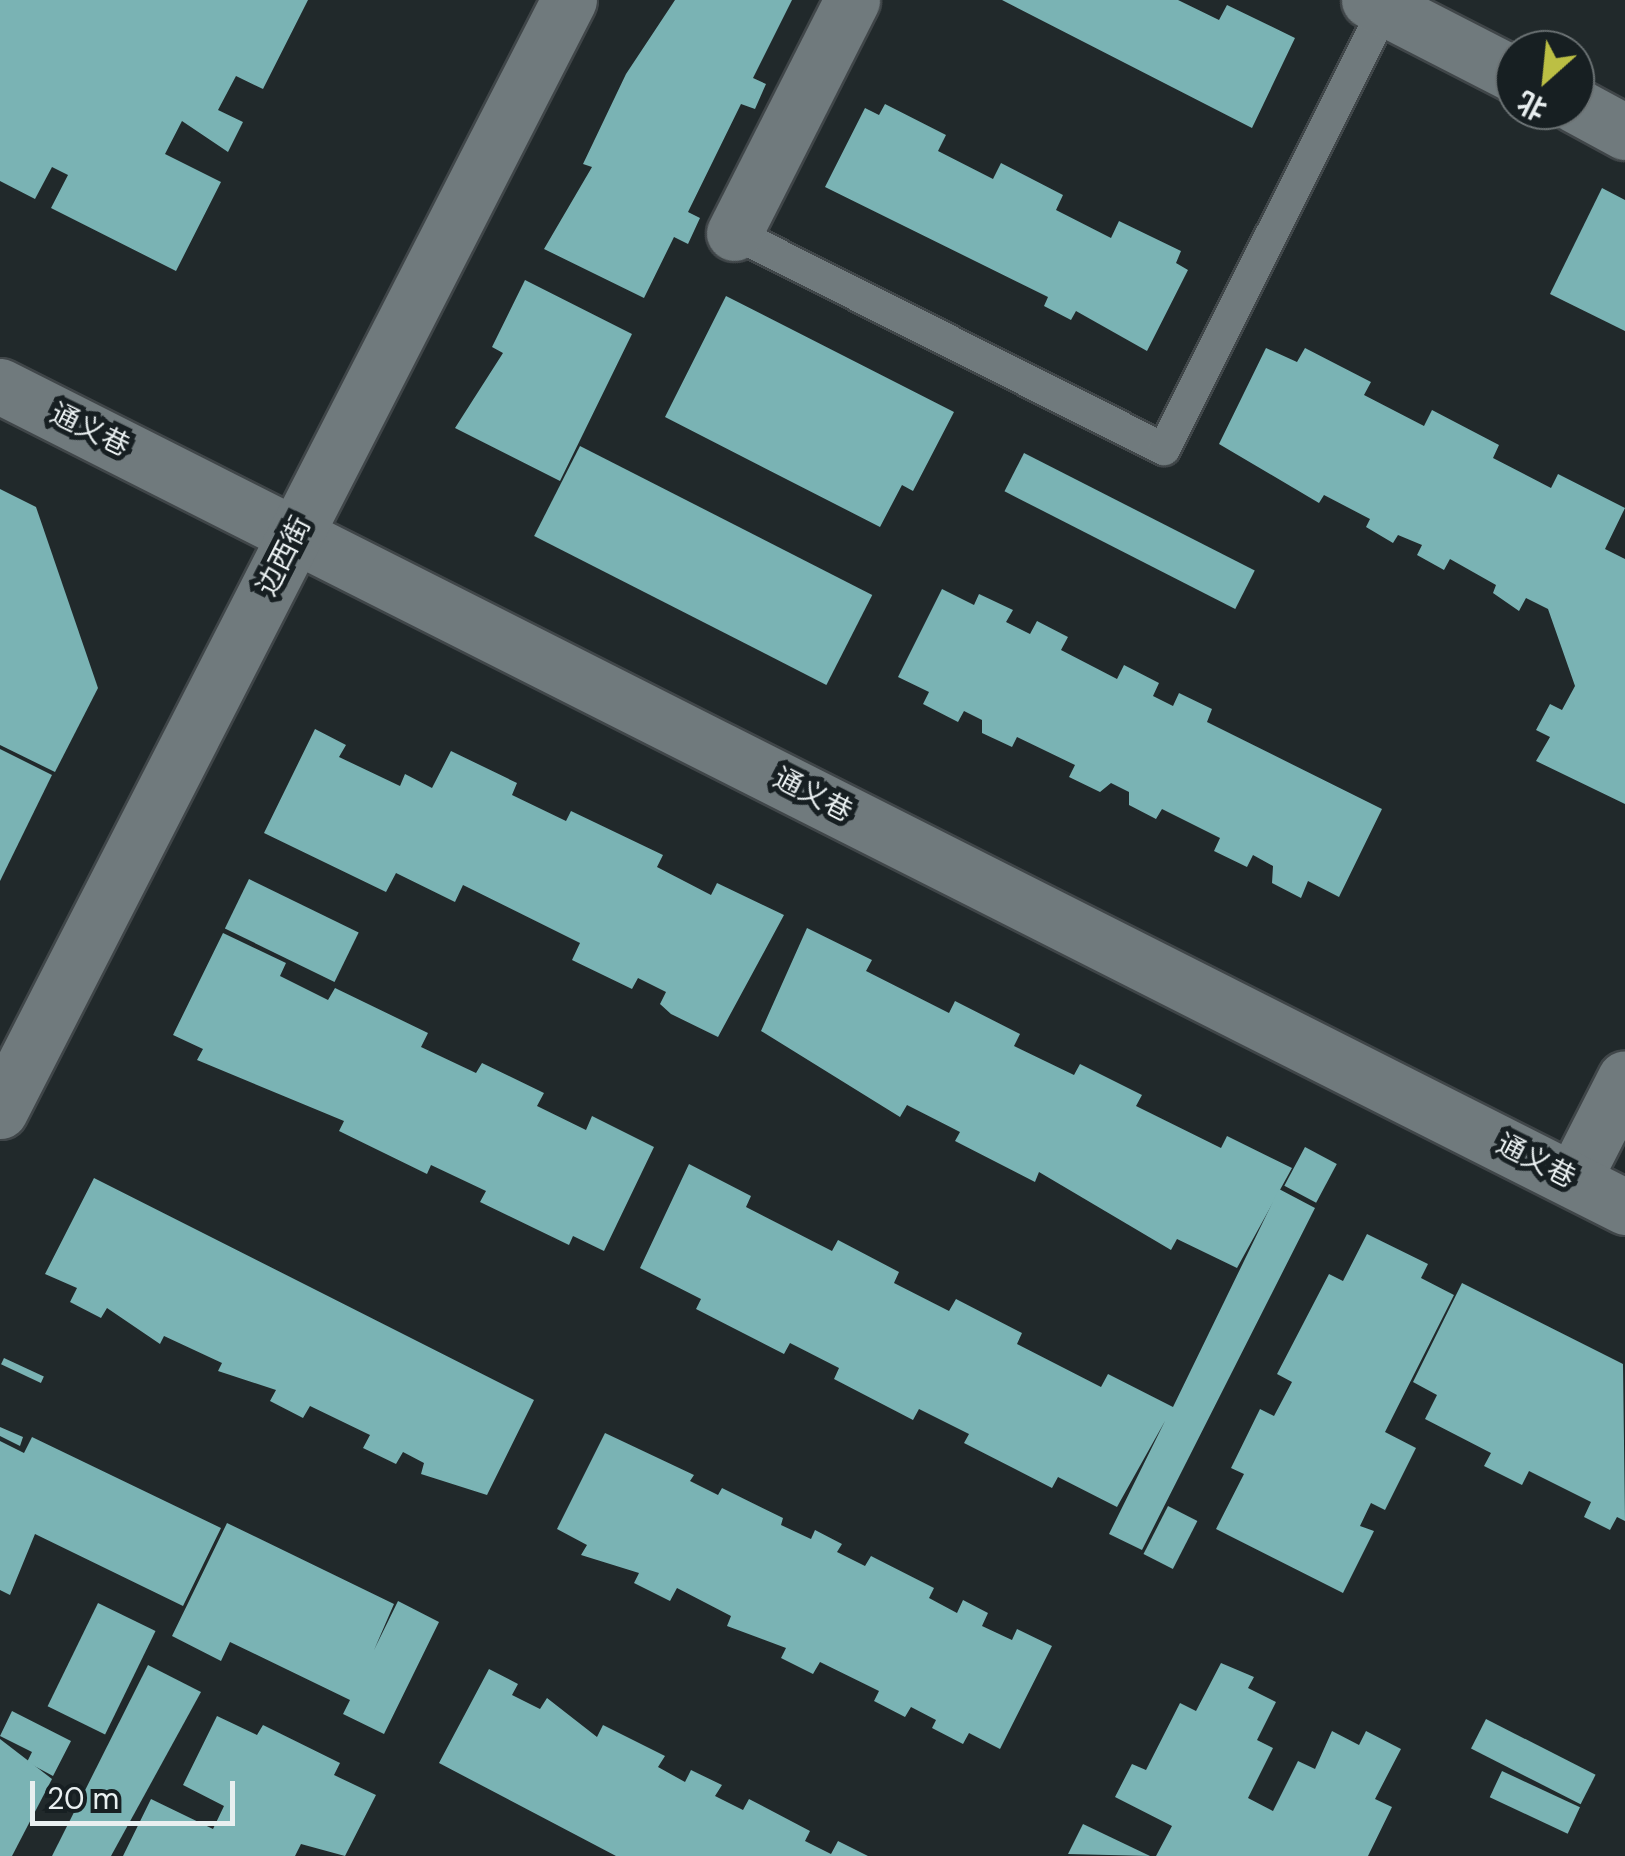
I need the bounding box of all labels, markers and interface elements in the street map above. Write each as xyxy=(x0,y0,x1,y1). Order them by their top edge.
north arrow xyxy=(1495,30,1595,130)
text: 北 xyxy=(1511,83,1553,128)
street label: 通义巷 xyxy=(45,396,135,464)
street label: 边西街 xyxy=(250,511,318,601)
street label: 通义巷 xyxy=(768,761,858,829)
street label: 通义巷 xyxy=(1491,1127,1581,1195)
scale bar xyxy=(35,1761,240,1823)
text: 20 m xyxy=(47,1779,119,1818)

